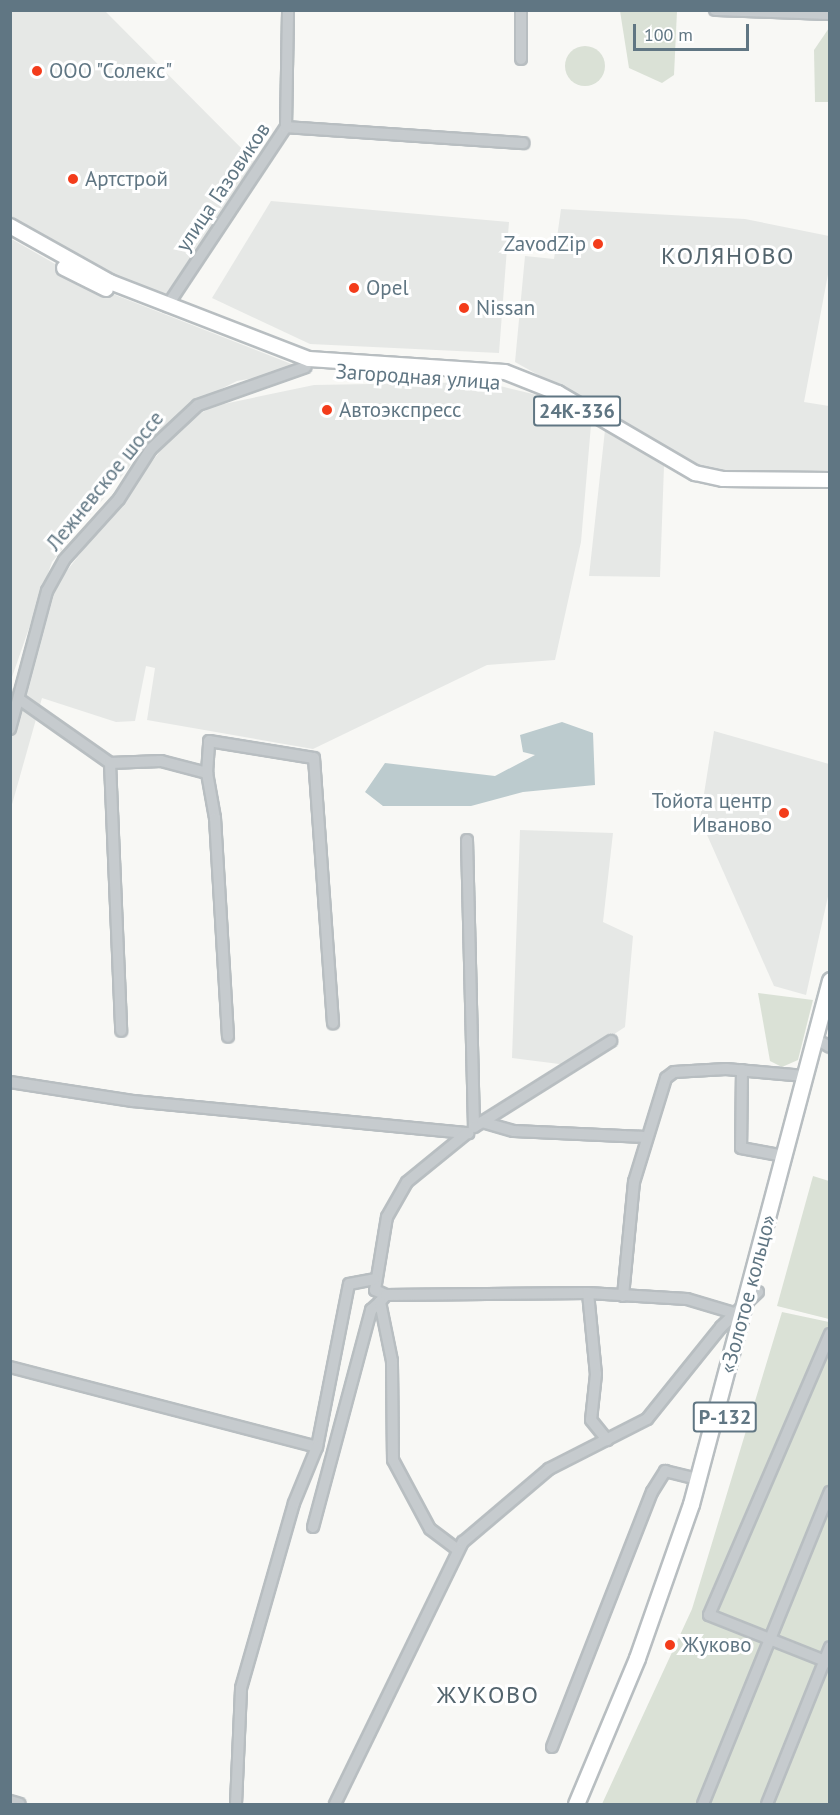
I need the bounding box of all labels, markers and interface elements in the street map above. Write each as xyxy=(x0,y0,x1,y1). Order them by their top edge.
scale bar xyxy=(636,12,752,50)
text: 100 m xyxy=(644,23,693,46)
place label: ООО "Солекс" xyxy=(49,58,174,84)
marker: ООО "Солекс" xyxy=(30,64,44,78)
street label: улица Газовиков xyxy=(170,118,276,256)
place label: Артстрой xyxy=(85,166,168,192)
marker: Артстрой xyxy=(66,172,80,186)
place label: ZavodZip xyxy=(504,231,586,257)
marker: ZavodZip xyxy=(591,237,605,251)
district label: КОЛЯНОВО xyxy=(661,242,795,270)
place label: Opel xyxy=(366,275,409,301)
marker: Opel xyxy=(347,281,361,295)
place label: Nissan xyxy=(476,295,535,321)
marker: Nissan xyxy=(457,301,471,315)
street label: Загородная улица xyxy=(335,359,501,395)
road number: 24К-336 xyxy=(532,394,622,428)
place label: Автоэкспресс xyxy=(339,397,462,423)
marker: Автоэкспресс xyxy=(320,403,334,417)
street label: Лежневское шоссе xyxy=(41,406,169,556)
place label: Тойота центр Иваново xyxy=(652,788,772,838)
marker: Тойота центр Иваново xyxy=(777,806,791,820)
street label: «Золотое кольцо» xyxy=(715,1212,781,1376)
road number: Р-132 xyxy=(692,1400,758,1434)
place label: Жуково xyxy=(682,1632,752,1658)
marker: Жуково xyxy=(663,1638,677,1652)
district label: ЖУКОВО xyxy=(437,1681,539,1709)

